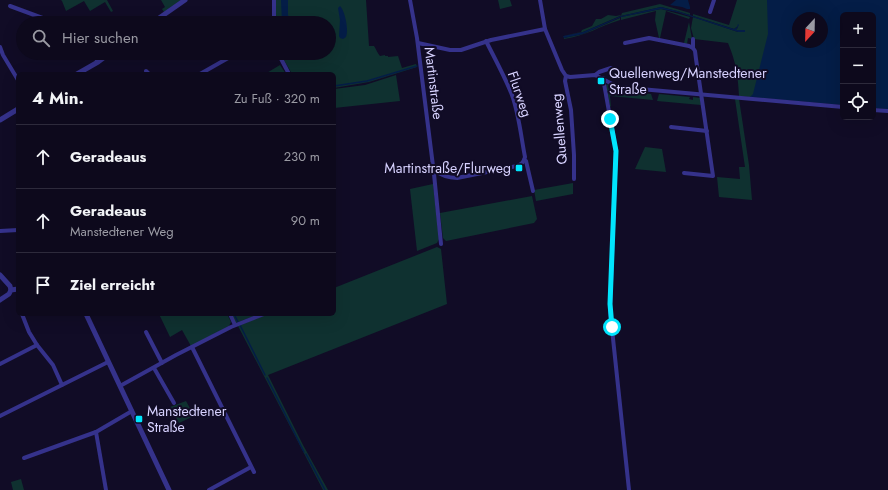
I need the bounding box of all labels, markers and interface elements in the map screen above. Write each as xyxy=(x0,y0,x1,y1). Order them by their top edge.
north arrow xyxy=(792,12,828,48)
map controls xyxy=(840,12,876,120)
button: + xyxy=(840,12,876,48)
search box xyxy=(16,16,336,60)
icon: search xyxy=(30,27,52,49)
text: Hier suchen xyxy=(62,27,139,49)
street label: Martinstraße xyxy=(420,46,448,120)
button: − xyxy=(840,48,876,84)
place label: Quellenweg/Manstedtener Straße xyxy=(609,63,767,99)
street label: Flurweg xyxy=(503,68,537,120)
marker: Quellenweg/Manstedtener Straße xyxy=(596,76,606,86)
button: locate xyxy=(840,84,876,120)
text: 4 Min. xyxy=(32,86,84,110)
text: Zu Fuß · 320 m xyxy=(234,89,320,108)
street label: Quellenweg xyxy=(546,93,572,165)
route end xyxy=(601,110,619,128)
icon: ahead xyxy=(32,146,54,168)
text: Geradeaus xyxy=(70,146,146,168)
text: 230 m xyxy=(284,147,320,166)
place label: Martinstraße/Flurweg xyxy=(384,158,511,178)
marker: Martinstraße/Flurweg xyxy=(514,163,524,173)
text: Geradeaus xyxy=(70,200,146,222)
icon: ahead xyxy=(32,210,54,232)
text: 90 m xyxy=(291,211,320,230)
text: Manstedtener Weg xyxy=(70,222,174,241)
icon: arrive xyxy=(32,274,54,296)
text: Ziel erreicht xyxy=(70,274,155,296)
route start xyxy=(603,318,621,336)
place label: Manstedtener Straße xyxy=(147,401,227,437)
marker: Manstedtener Straße xyxy=(134,414,144,424)

